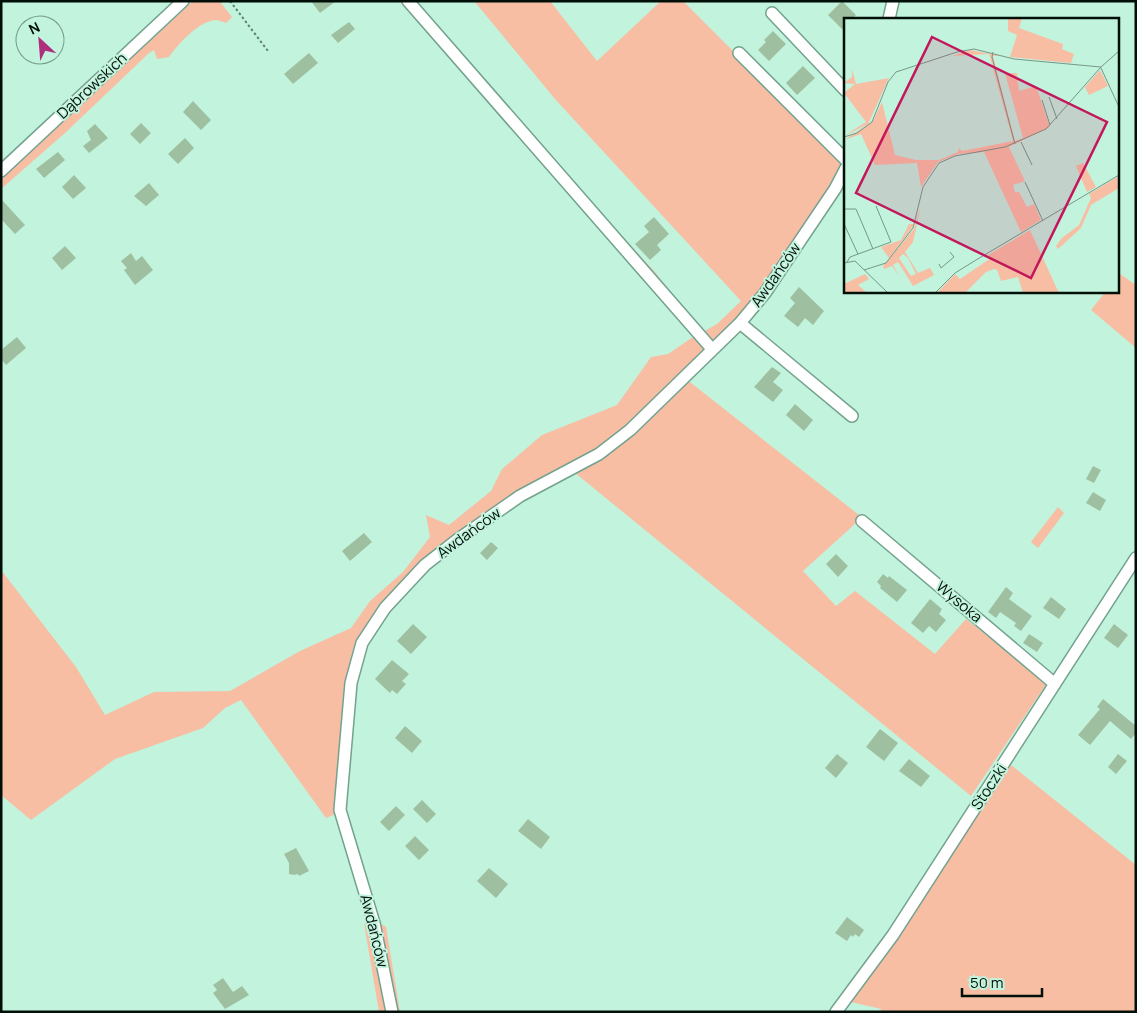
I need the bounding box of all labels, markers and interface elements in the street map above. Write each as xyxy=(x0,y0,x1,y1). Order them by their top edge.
north arrow xyxy=(15,15,65,65)
text: N xyxy=(25,17,43,39)
inset map xyxy=(844,18,1120,292)
street label: Dąbrowskich xyxy=(52,48,131,123)
street label: Awdańców xyxy=(746,238,806,311)
street label: Awdańców xyxy=(432,502,505,563)
street label: Wysoka xyxy=(932,576,987,627)
street label: Stoczki xyxy=(966,760,1011,814)
street label: Awdańców xyxy=(355,892,394,970)
scale bar xyxy=(962,966,1042,998)
text: 50 m xyxy=(970,972,1004,993)

